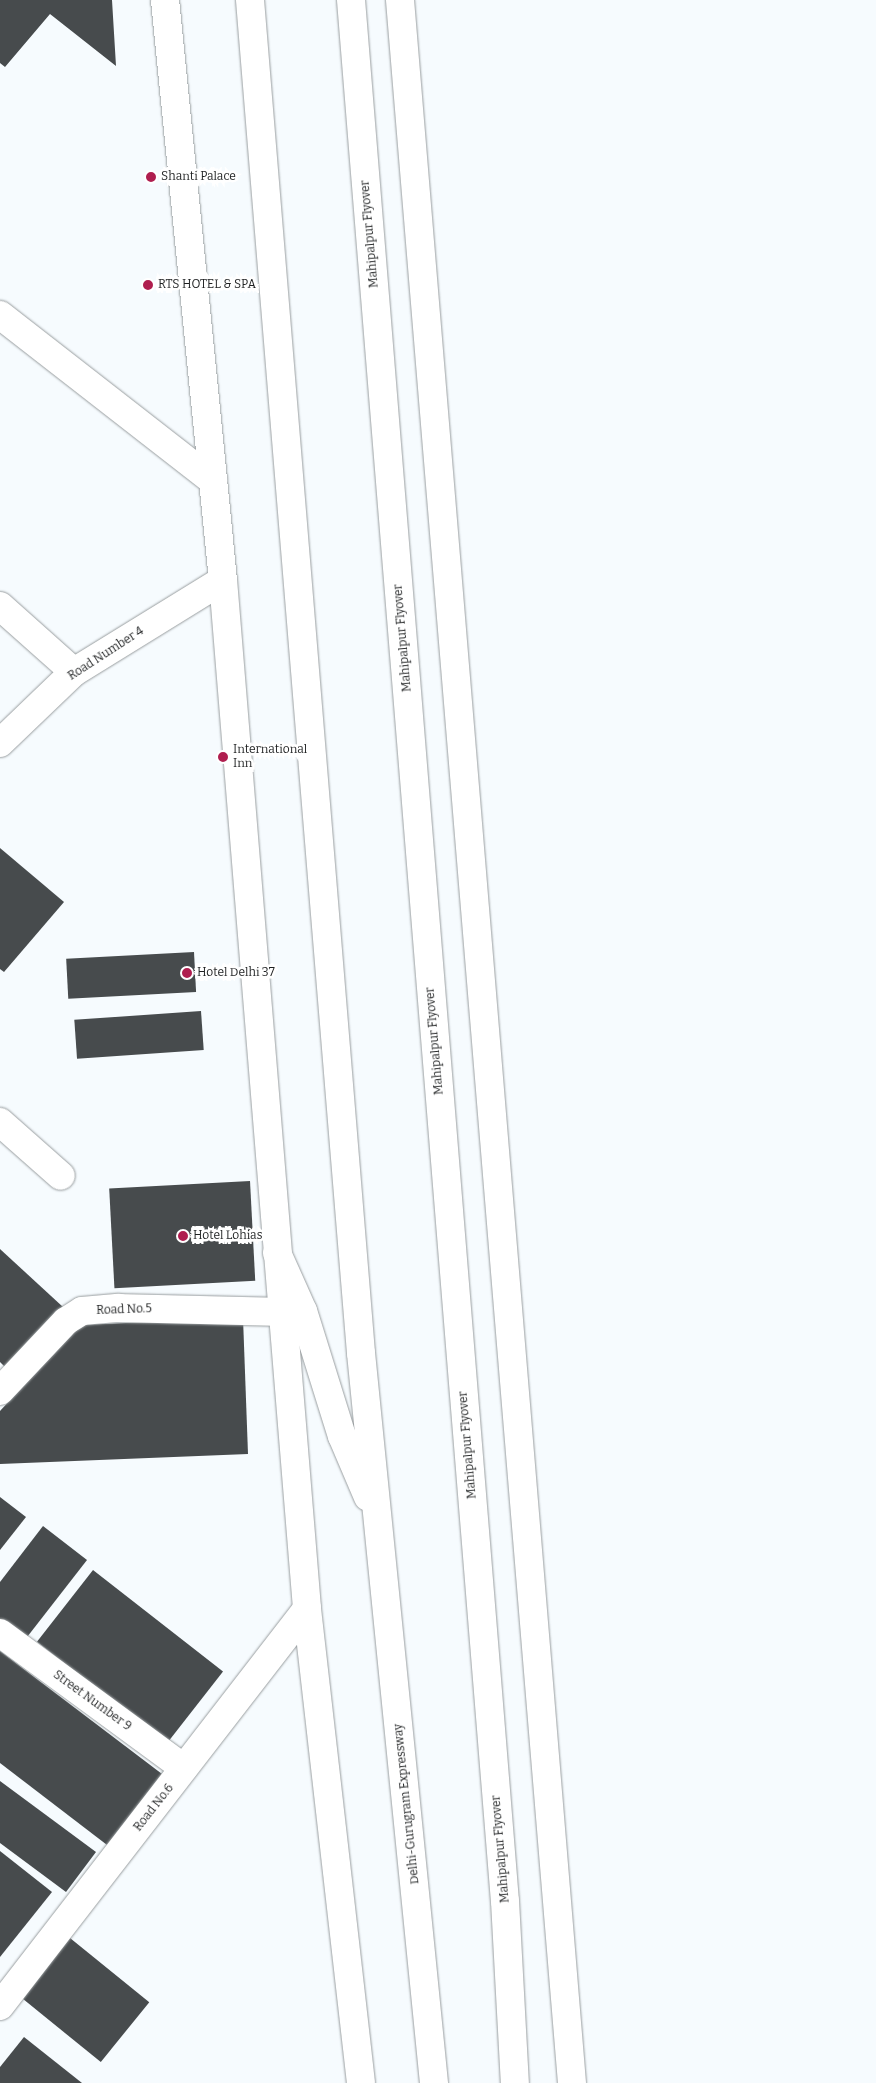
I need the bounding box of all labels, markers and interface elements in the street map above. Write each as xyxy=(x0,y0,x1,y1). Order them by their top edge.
place label: Shanti Palace xyxy=(161,170,236,184)
marker: Shanti Palace xyxy=(145,171,157,183)
street label: Mahipalpur Flyover xyxy=(358,180,382,288)
place label: RTS HOTEL & SPA xyxy=(158,278,256,292)
marker: RTS HOTEL & SPA xyxy=(142,279,154,291)
street label: Mahipalpur Flyover xyxy=(391,584,415,692)
street label: Road Number 4 xyxy=(65,624,147,684)
place label: International Inn xyxy=(233,743,307,771)
marker: International Inn xyxy=(217,751,229,763)
place label: Hotel Delhi 37 xyxy=(197,966,275,980)
marker: Hotel Delhi 37 xyxy=(181,967,193,979)
street label: Mahipalpur Flyover xyxy=(423,987,447,1095)
place label: Hotel Lohias xyxy=(193,1229,262,1243)
marker: Hotel Lohias xyxy=(177,1230,189,1242)
street label: Road No.5 xyxy=(96,1302,152,1318)
street label: Mahipalpur Flyover xyxy=(456,1391,480,1499)
street label: Street Number 9 xyxy=(50,1668,134,1734)
street label: Delhi-Gurugram Expressway xyxy=(391,1723,423,1885)
street label: Road No.6 xyxy=(131,1782,177,1834)
street label: Mahipalpur Flyover xyxy=(489,1795,513,1903)

